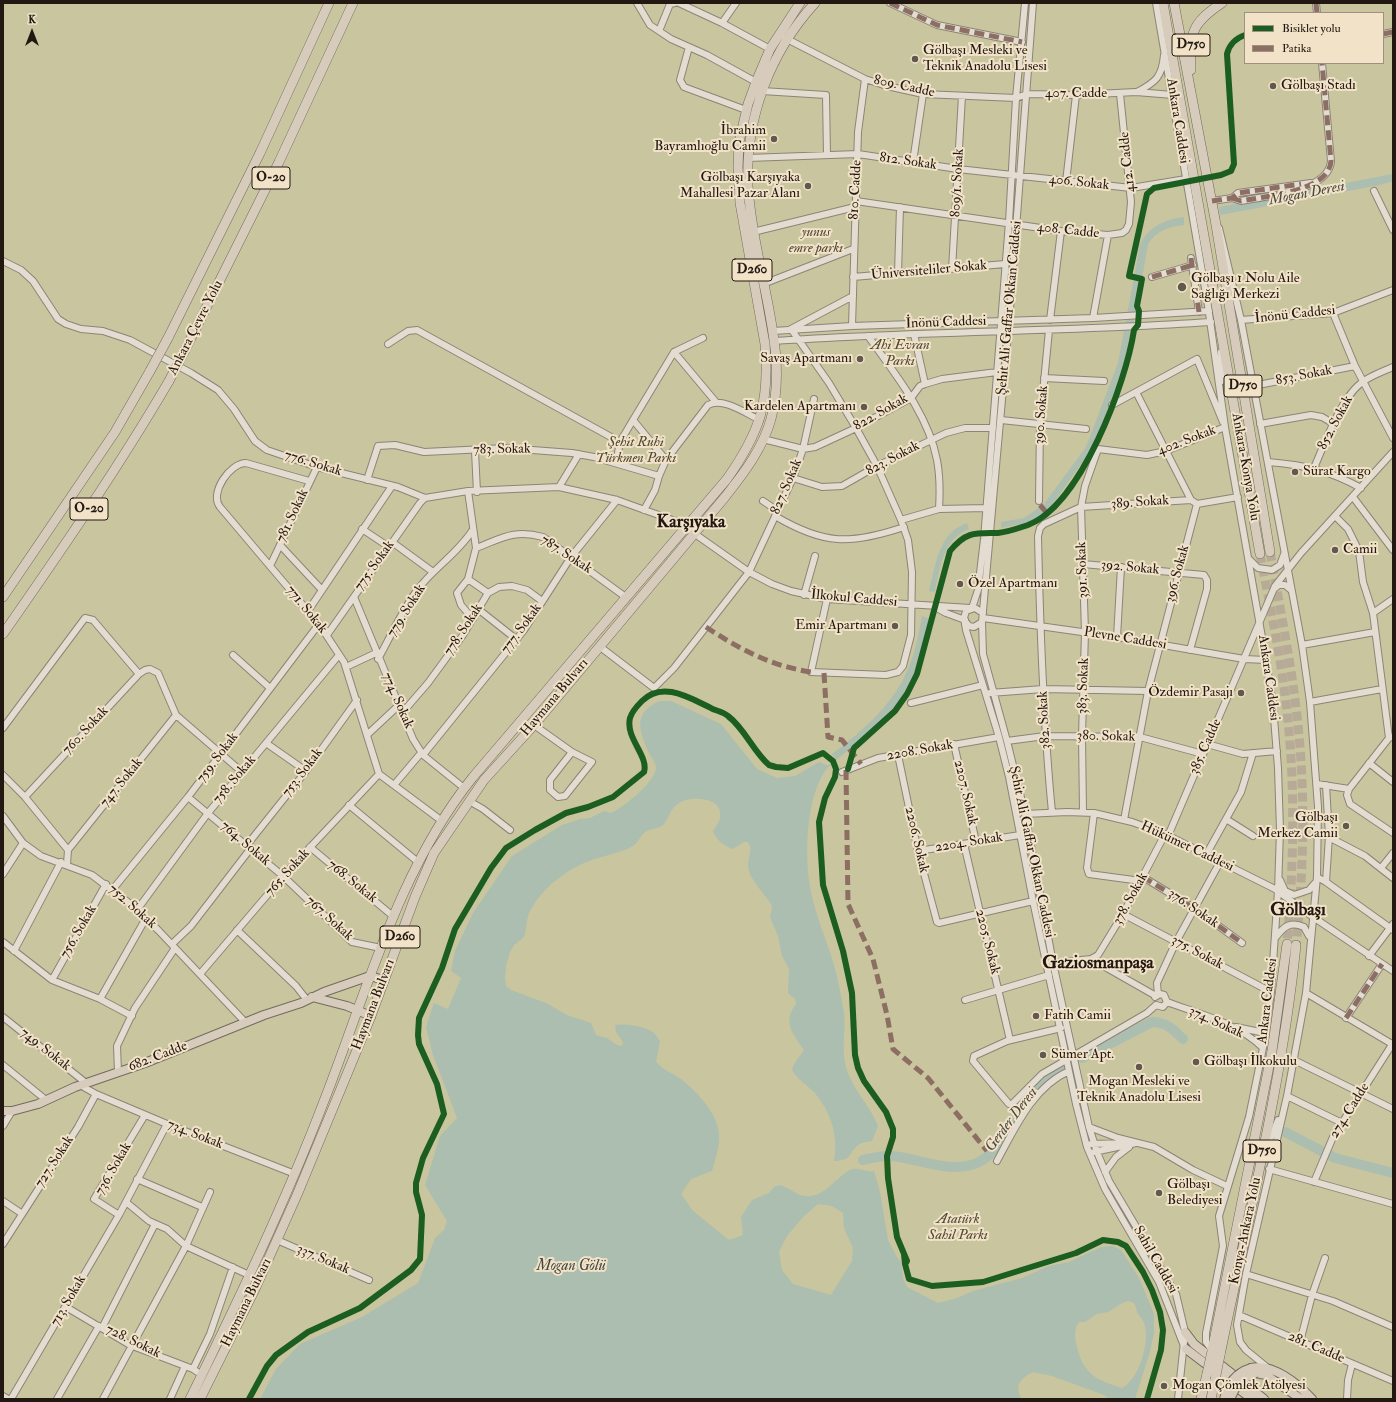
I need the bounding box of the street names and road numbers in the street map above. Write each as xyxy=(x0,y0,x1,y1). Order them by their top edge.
road number: D750 xyxy=(1172,34,1210,56)
street label: 809. Cadde xyxy=(872,72,936,102)
street label: Ankara Caddesi xyxy=(1162,77,1192,165)
street label: 407. Cadde xyxy=(1045,86,1107,102)
street label: 412. Cadde xyxy=(1116,131,1140,193)
street label: 809/1. Sokak xyxy=(948,148,968,218)
street label: 812. Sokak xyxy=(878,150,938,174)
street label: 810. Cadde xyxy=(846,160,866,220)
road number: O-20 xyxy=(252,167,290,189)
street label: 406. Sokak xyxy=(1048,171,1110,195)
street label: 408. Cadde xyxy=(1036,219,1100,243)
street label: Şehit Ali Gaffar Okkan Caddesi xyxy=(994,220,1026,396)
street label: Üniversiteliler Sokak xyxy=(870,258,988,284)
road number: D260 xyxy=(732,259,772,281)
street label: Ankara Çevre Yolu xyxy=(165,278,227,378)
street label: İnönü Caddesi xyxy=(1254,302,1336,328)
street label: İnönü Caddesi xyxy=(905,313,987,333)
street label: 853. Sokak xyxy=(1274,362,1334,390)
road number: D750 xyxy=(1224,375,1262,397)
street label: 390. Sokak xyxy=(1032,385,1052,445)
street label: 822. Sokak xyxy=(851,391,911,435)
street label: 852. Sokak xyxy=(1315,393,1357,453)
street label: Ankara-Konya Yolu xyxy=(1227,412,1263,522)
street label: 402. Sokak xyxy=(1156,422,1218,460)
street label: 823. Sokak xyxy=(863,438,923,480)
street label: 783. Sokak xyxy=(473,441,531,459)
street label: 776. Sokak xyxy=(282,447,344,481)
street label: 827. Sokak xyxy=(768,457,806,517)
street label: 781. Sokak xyxy=(273,487,313,545)
street label: 389. Sokak xyxy=(1110,493,1170,513)
road number: O-20 xyxy=(70,498,108,520)
street label: 787. Sokak xyxy=(537,532,595,578)
street label: 775. Sokak xyxy=(352,537,398,595)
street label: 391. Sokak xyxy=(1074,541,1092,599)
street label: 396. Sokak xyxy=(1162,543,1194,605)
street label: 392. Sokak xyxy=(1100,557,1160,579)
street label: 779. Sokak xyxy=(384,581,430,641)
street label: 771. Sokak xyxy=(282,583,330,637)
street label: İlkokul Caddesi xyxy=(810,587,898,611)
street label: 778. Sokak xyxy=(441,601,487,659)
street label: 777. Sokak xyxy=(498,601,546,657)
street label: Plevne Caddesi xyxy=(1082,624,1168,654)
street label: Ankara Caddesi xyxy=(1254,634,1282,722)
street label: Haymana Bulvarı xyxy=(518,656,592,740)
street label: 383. Sokak xyxy=(1075,657,1093,715)
street label: 774. Sokak xyxy=(377,670,417,732)
street label: 382. Sokak xyxy=(1035,690,1055,750)
street label: 760. Sokak xyxy=(59,703,113,759)
street label: 385. Cadde xyxy=(1186,717,1226,777)
street label: 380. Sokak xyxy=(1077,728,1135,746)
street label: 759. Sokak xyxy=(194,729,242,787)
street label: 2208. Sokak xyxy=(885,737,955,765)
street label: 753. Sokak xyxy=(279,745,327,801)
street label: 758. Sokak xyxy=(210,752,260,808)
street label: 747. Sokak xyxy=(97,755,147,811)
street label: 2207. Sokak xyxy=(949,759,981,827)
street label: Şehit Ali Gaffar Okkan Caddesi xyxy=(1005,765,1057,939)
street label: 2206. Sokak xyxy=(900,805,932,875)
street label: 764. Sokak xyxy=(216,818,274,870)
street label: Hükümet Caddesi xyxy=(1138,818,1236,876)
street label: 2204. Sokak xyxy=(934,829,1004,857)
street label: 765. Sokak xyxy=(262,846,314,900)
street label: 768. Sokak xyxy=(324,857,380,907)
street label: 378. Sokak xyxy=(1110,870,1152,928)
street label: 752. Sokak xyxy=(104,881,160,933)
street label: 376. Sokak xyxy=(1164,886,1222,932)
street label: 767. Sokak xyxy=(302,893,356,945)
street label: 756. Sokak xyxy=(57,902,101,962)
street label: 2205. Sokak xyxy=(971,908,1003,976)
road number: D260 xyxy=(380,926,420,948)
street label: 375. Sokak xyxy=(1168,932,1226,974)
street label: Haymana Bulvarı xyxy=(349,957,399,1053)
street label: Ankara Caddesi xyxy=(1254,957,1282,1045)
street label: 374. Sokak xyxy=(1186,1003,1246,1043)
street label: 749. Sokak xyxy=(16,1025,74,1075)
street label: 682. Cadde xyxy=(126,1038,190,1076)
street label: 274. Cadde xyxy=(1326,1080,1374,1142)
street label: 734. Sokak xyxy=(165,1117,225,1153)
street label: 727. Sokak xyxy=(32,1133,78,1191)
street label: 736. Sokak xyxy=(92,1140,136,1198)
road number: D750 xyxy=(1243,1140,1281,1162)
street label: Konya-Ankara Yolu xyxy=(1226,1176,1266,1286)
street label: Sahil Caddesi xyxy=(1129,1223,1181,1297)
street label: 337. Sokak xyxy=(294,1241,352,1279)
street label: Haymana Bulvarı xyxy=(218,1256,276,1350)
street label: 713. Sokak xyxy=(48,1273,90,1329)
street label: 728. Sokak xyxy=(103,1321,163,1363)
street label: 281. Cadde xyxy=(1285,1329,1347,1367)

